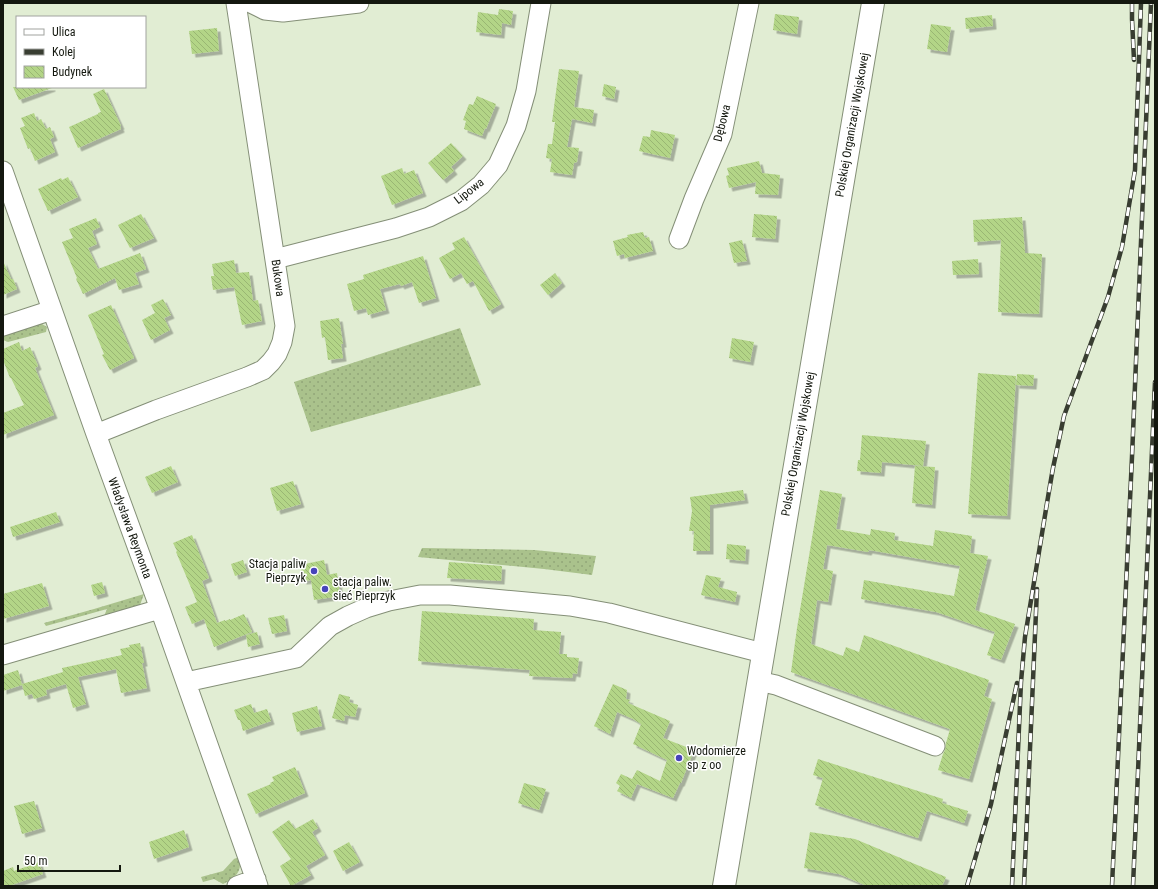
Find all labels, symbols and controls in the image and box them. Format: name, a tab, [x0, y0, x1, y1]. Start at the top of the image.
legend	[16, 16, 146, 88]
text: Ulica	[52, 25, 76, 39]
text: Kolej	[52, 45, 75, 59]
street label: Polskiej Organizacji Wojskowej	[832, 52, 872, 198]
text: Budynek	[52, 65, 93, 79]
street label: Dębowa	[711, 103, 733, 143]
street label: Lipowa	[451, 175, 487, 207]
street label: Bukowa	[268, 259, 288, 298]
street label: Polskiej Organizacji Wojskowej	[778, 371, 818, 517]
street label: Władysława Reymonta	[105, 476, 155, 581]
place label: Stacja paliw Pieprzyk	[249, 557, 307, 585]
marker: Stacja paliw Pieprzyk	[309, 566, 319, 576]
place label: stacja paliw. sieć Pieprzyk	[333, 575, 396, 603]
marker: stacja paliw. sieć Pieprzyk	[320, 584, 330, 594]
place label: Wodomierze sp z oo	[687, 744, 746, 772]
marker: Wodomierze sp z oo	[674, 753, 684, 763]
scale bar	[18, 847, 120, 873]
text: 50 m	[24, 854, 48, 868]

